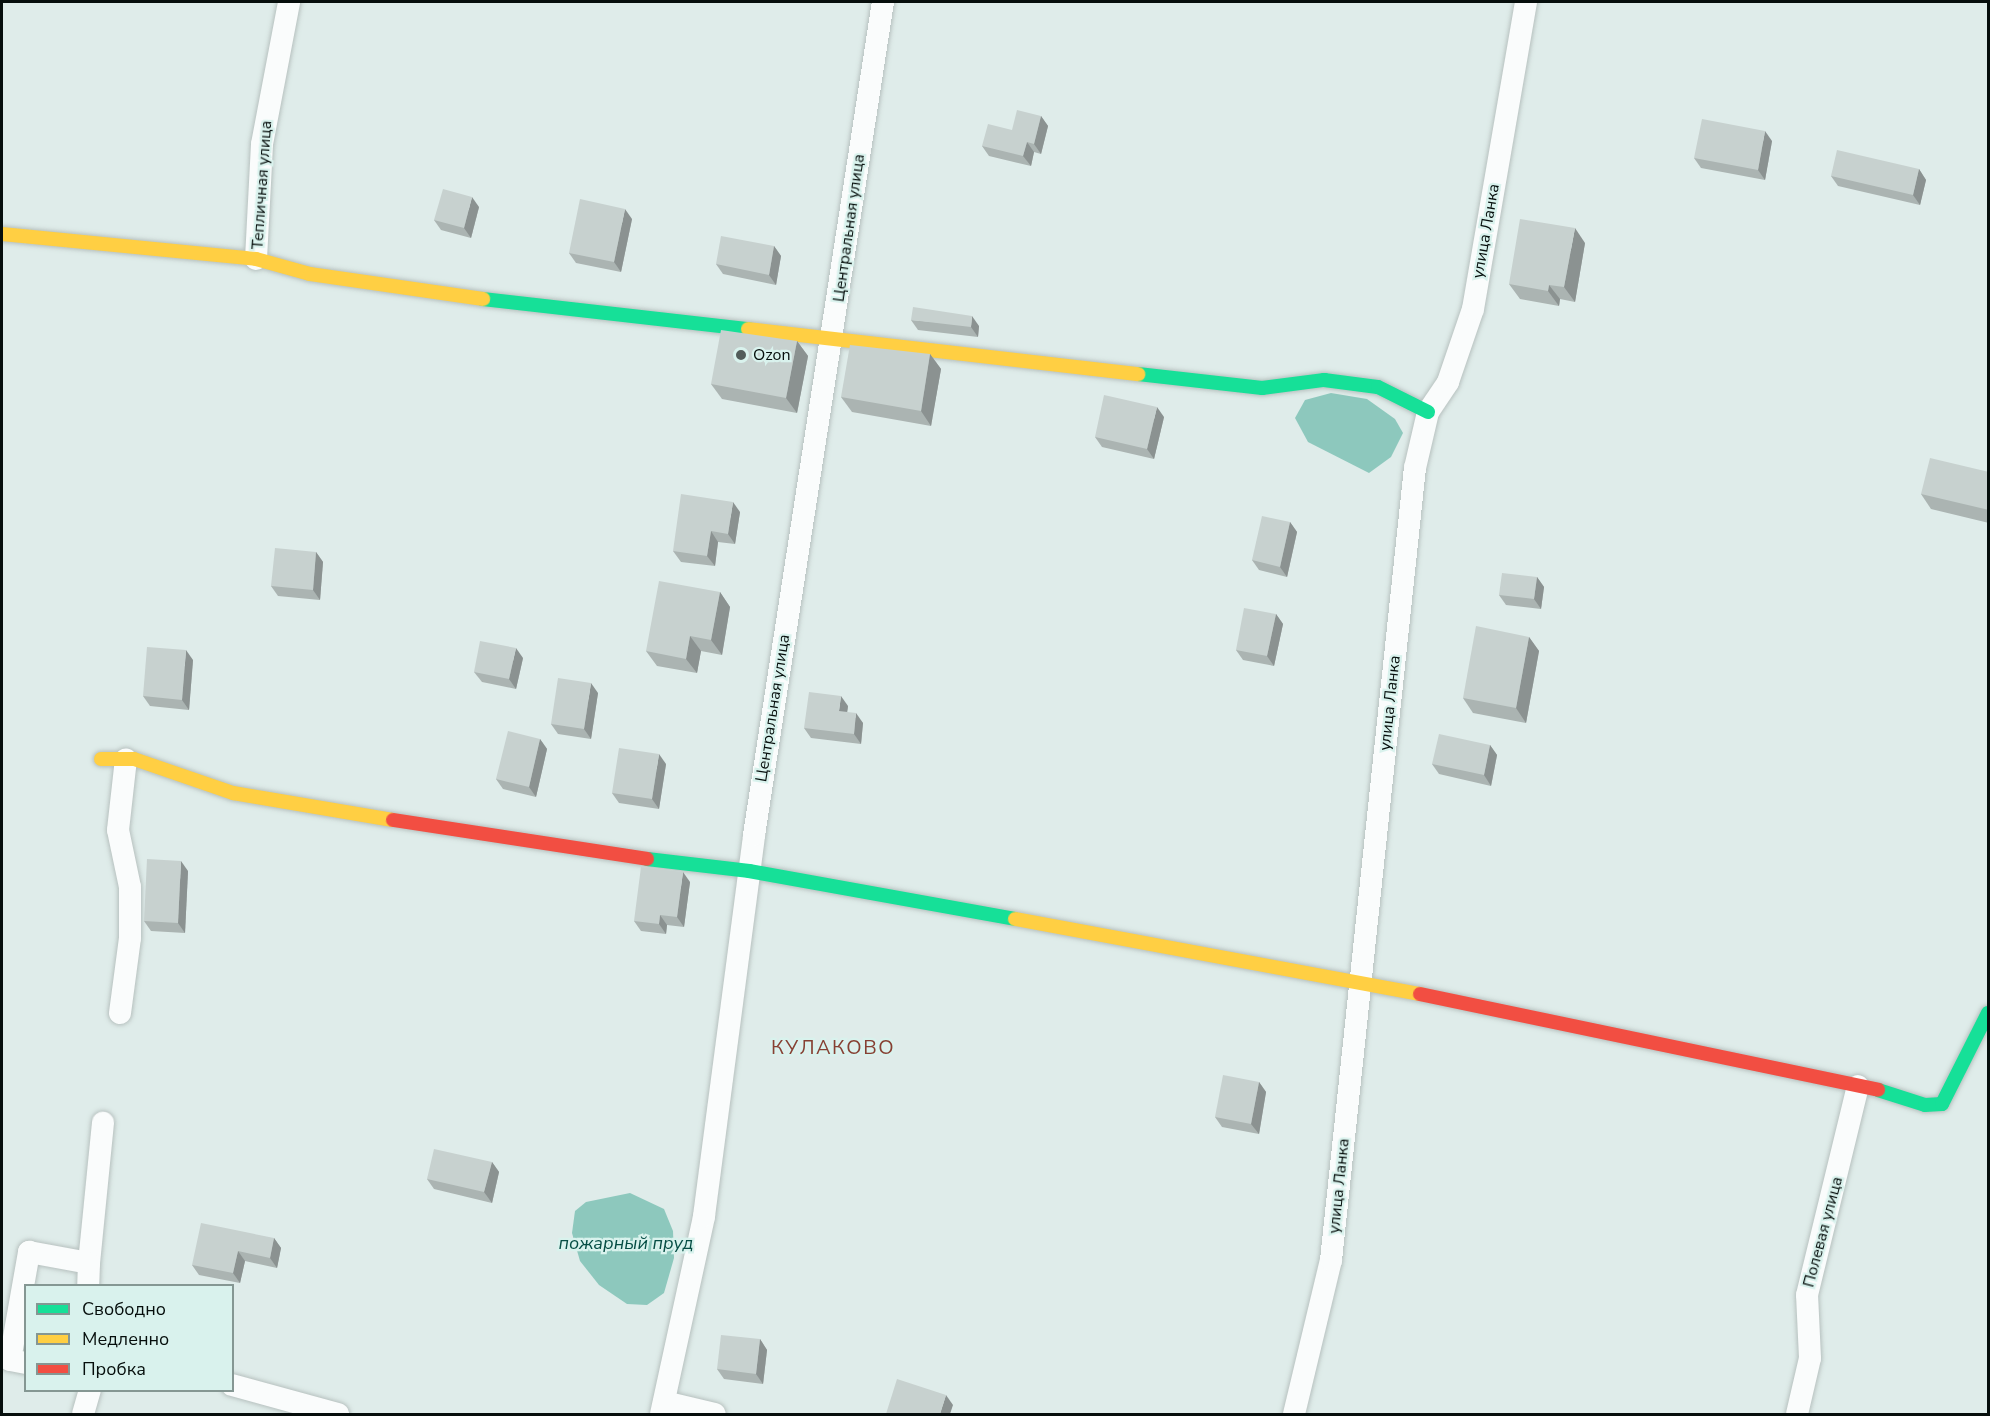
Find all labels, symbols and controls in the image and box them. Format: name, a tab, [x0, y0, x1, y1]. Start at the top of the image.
street label: Тепличная улица	[248, 120, 276, 250]
street label: Центральная улица	[829, 153, 869, 303]
street label: улица Ланка	[1468, 182, 1504, 280]
place label: Ozon	[753, 345, 791, 365]
marker: Ozon	[734, 348, 748, 362]
street label: Центральная улица	[752, 633, 794, 783]
street label: улица Ланка	[1375, 654, 1405, 752]
district label: КУЛАКОВО	[771, 1035, 895, 1059]
street label: улица Ланка	[1324, 1137, 1354, 1235]
street label: Полевая улица	[1799, 1175, 1847, 1289]
water label: пожарный пруд	[559, 1232, 693, 1254]
legend	[24, 1284, 234, 1392]
text: Свободно	[82, 1297, 166, 1321]
text: Медленно	[82, 1327, 169, 1351]
text: Пробка	[82, 1357, 146, 1381]

